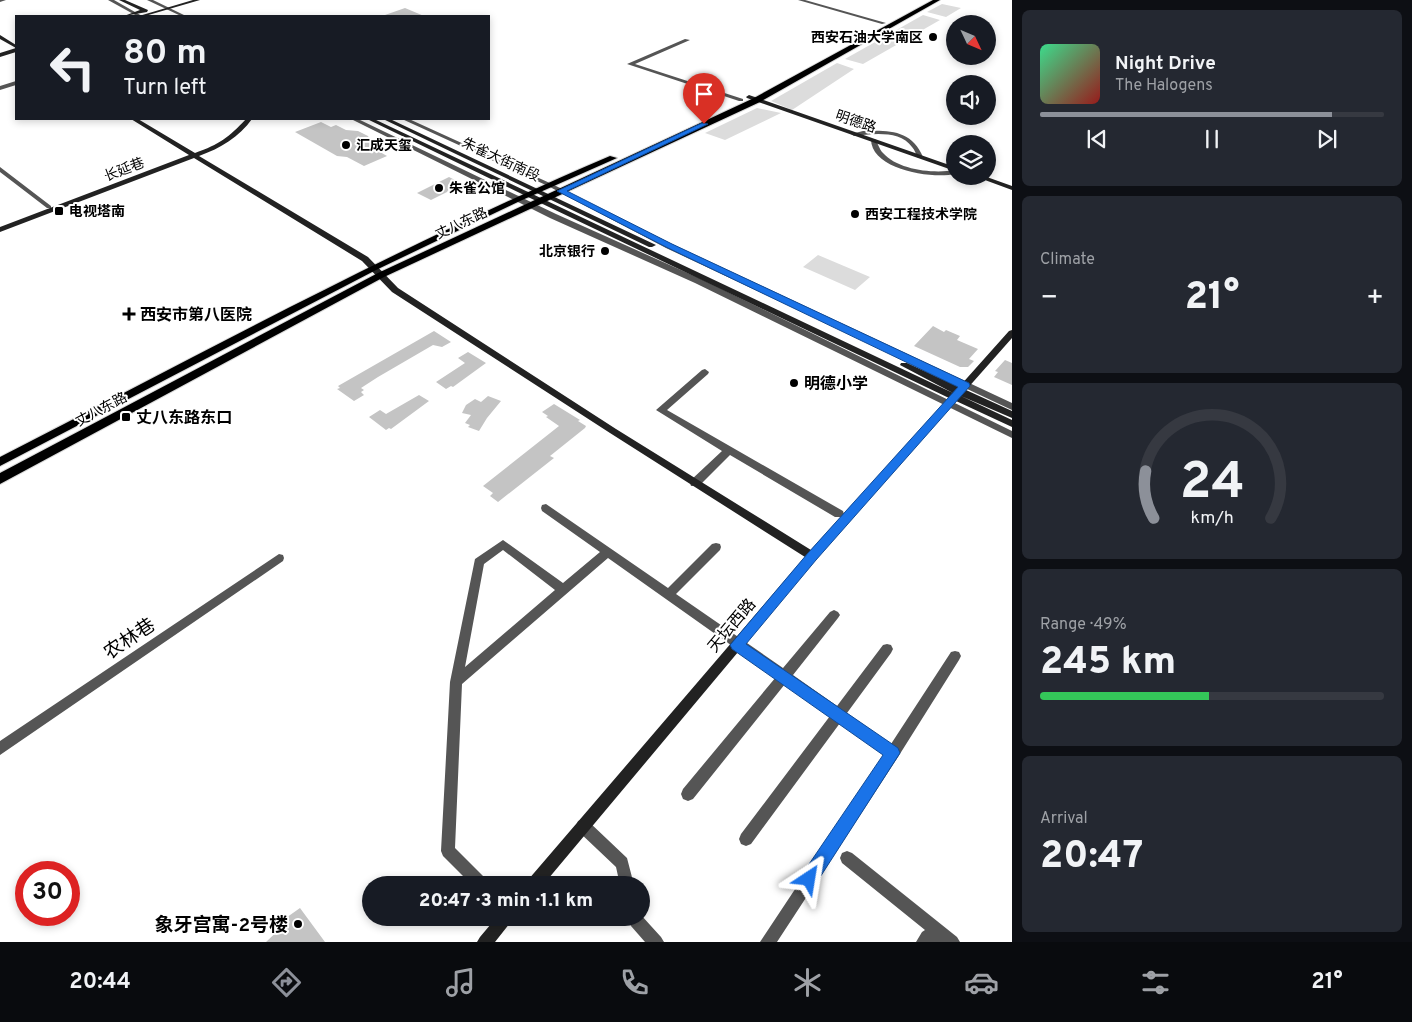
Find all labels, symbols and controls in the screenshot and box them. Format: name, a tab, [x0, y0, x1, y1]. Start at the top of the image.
north arrow	[946, 15, 996, 65]
map controls	[946, 15, 996, 185]
place label: 西安石油大学南区	[811, 29, 923, 47]
marker: 西安石油大学南区	[927, 31, 939, 43]
text: 80 m	[123, 32, 207, 76]
icon: left	[40, 35, 105, 100]
text: Night Drive	[1115, 52, 1216, 76]
pin	[683, 73, 725, 124]
text: Turn left	[123, 75, 206, 102]
button: sound	[946, 75, 996, 125]
text: The Halogens	[1115, 76, 1213, 96]
icon: arrive	[690, 80, 718, 108]
street label: 明德路	[833, 107, 878, 137]
icon: previous	[1083, 125, 1111, 153]
icon: pause	[1198, 125, 1226, 153]
icon: next	[1313, 125, 1341, 153]
street label: 朱雀大街南段	[459, 135, 542, 186]
button: layers	[946, 135, 996, 185]
place label: 汇成天玺	[356, 137, 412, 155]
marker: 汇成天玺	[340, 139, 352, 151]
street label: 长延巷	[102, 155, 147, 186]
place label: 朱雀公馆	[449, 181, 505, 198]
marker: 朱雀公馆	[433, 182, 445, 194]
place label: 电视塔南	[69, 204, 125, 221]
marker: 电视塔南	[53, 205, 65, 217]
street label: 丈八东路	[433, 205, 491, 244]
place label: 西安工程技术学院	[865, 206, 977, 224]
marker: 西安工程技术学院	[849, 208, 861, 220]
place label: 北京银行	[539, 243, 595, 261]
marker: 北京银行	[599, 245, 611, 257]
text: Climate	[1040, 250, 1095, 270]
text: 21°	[1185, 274, 1239, 323]
text: −	[1040, 281, 1058, 317]
text: +	[1366, 281, 1384, 317]
place label: 西安市第八医院	[140, 306, 252, 326]
marker: 西安市第八医院	[122, 307, 136, 321]
place label: 明德小学	[804, 374, 868, 395]
marker: 明德小学	[788, 377, 800, 389]
street label: 丈八东路	[73, 390, 130, 431]
place label: 丈八东路东口	[136, 409, 232, 429]
marker: 丈八东路东口	[120, 411, 132, 423]
text: 24	[1179, 451, 1245, 517]
text: km/h	[1190, 507, 1234, 530]
street label: 天坛西路	[704, 595, 761, 657]
street label: 农林巷	[100, 614, 160, 666]
text: Range · 49%	[1040, 615, 1127, 635]
text: 245 km	[1040, 639, 1176, 688]
text: Arrival	[1040, 809, 1088, 829]
text: 20:47	[1040, 833, 1143, 882]
position arrow	[782, 852, 834, 904]
speed limit sign: 30	[15, 861, 80, 926]
text: 20:47 · 3 min · 1.1 km	[419, 889, 593, 913]
place label: 象牙宫寓-2号楼	[155, 914, 288, 938]
marker: 象牙宫寓-2号楼	[292, 918, 304, 930]
icon: directions	[269, 965, 304, 1000]
icon: music	[443, 965, 478, 1000]
icon: phone	[617, 965, 652, 1000]
icon: climate	[790, 965, 825, 1000]
icon: car	[964, 965, 999, 1000]
icon: filters	[1138, 965, 1173, 1000]
text: 20:44	[69, 969, 131, 996]
text: 21°	[1311, 969, 1343, 996]

